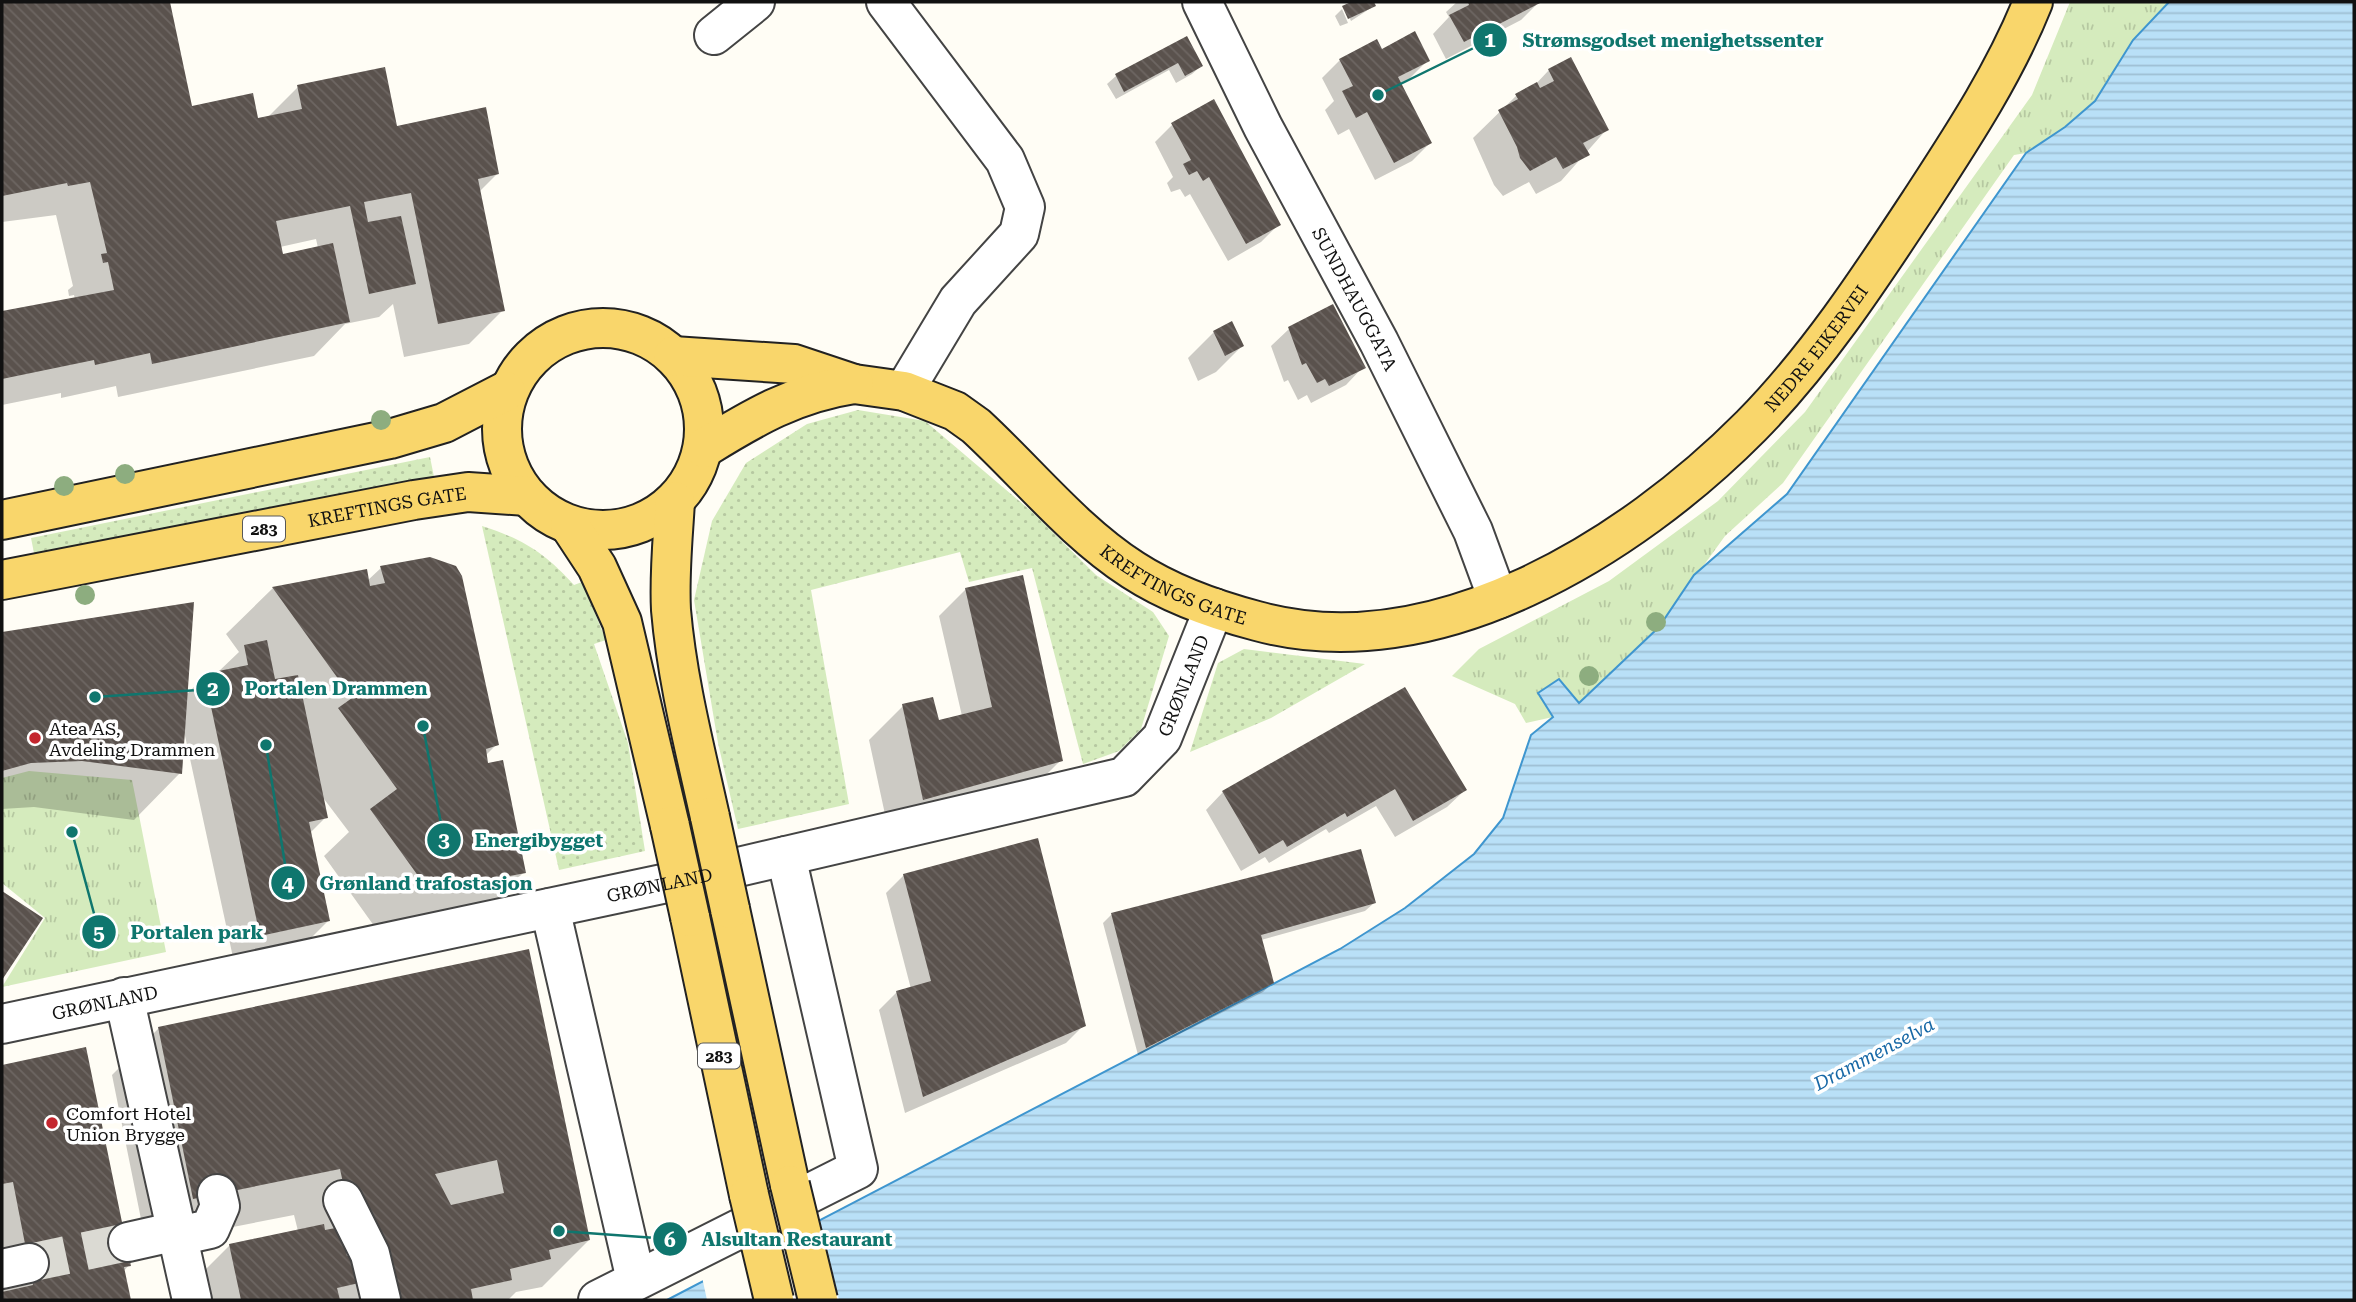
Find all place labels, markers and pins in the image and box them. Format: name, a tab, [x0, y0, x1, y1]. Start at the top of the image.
callout: Strømsgodset menighetssenter	[1473, 20, 1837, 60]
callout: Portalen Drammen	[195, 669, 441, 709]
place label: Atea AS, Avdeling Drammen	[49, 718, 216, 760]
marker: Atea AS, Avdeling Drammen	[27, 730, 43, 746]
callout: Energibygget	[426, 820, 618, 860]
callout: Grønland trafostasjon	[270, 863, 546, 903]
callout: Portalen park	[81, 912, 277, 952]
place label: Comfort Hotel Union Brygge	[66, 1103, 192, 1145]
marker: Comfort Hotel Union Brygge	[44, 1115, 60, 1131]
callout: Alsultan Restaurant	[652, 1219, 906, 1259]

